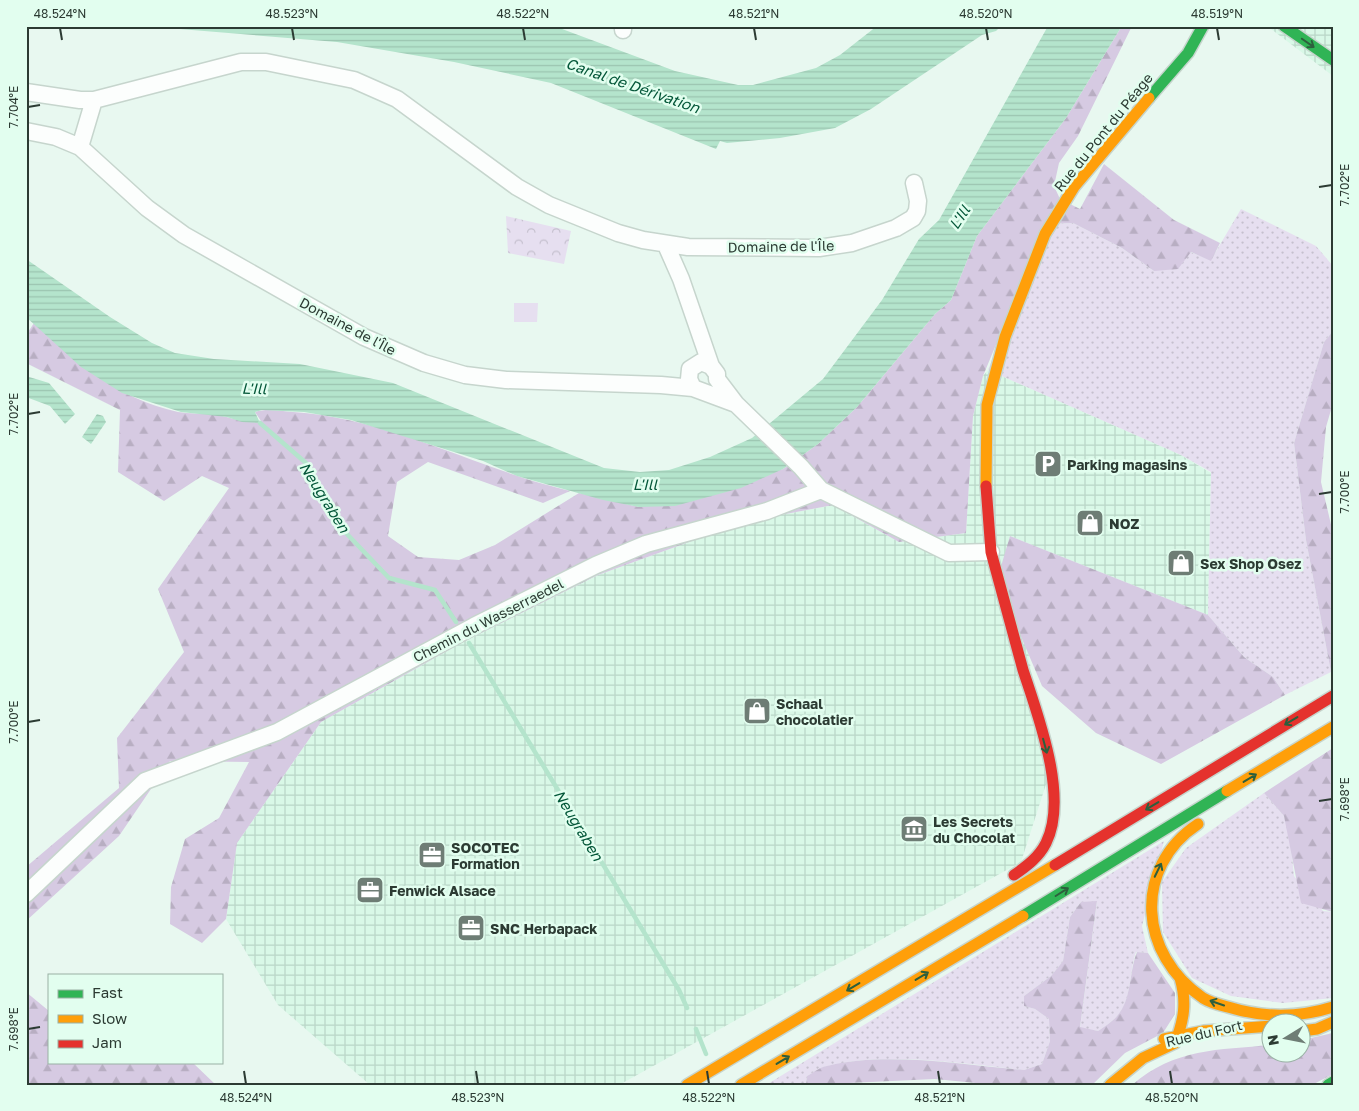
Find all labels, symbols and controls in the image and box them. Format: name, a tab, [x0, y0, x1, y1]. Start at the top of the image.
text: 48.524°N	[34, 6, 86, 21]
text: 48.523°N	[266, 6, 318, 21]
text: 48.522°N	[497, 6, 549, 21]
text: 48.521°N	[729, 6, 779, 21]
text: 48.520°N	[959, 6, 1013, 21]
text: 48.519°N	[1191, 6, 1243, 21]
one-way arrow	[1301, 38, 1315, 48]
water label: Canal de Dérivation	[564, 54, 703, 117]
street label: Rue du Pont du Péage	[1050, 69, 1156, 195]
text: 7.704°E	[6, 86, 21, 128]
text: 7.702°E	[1337, 164, 1352, 206]
water label: L'Ill	[945, 201, 974, 232]
street label: Domaine de l'Île	[728, 237, 834, 255]
street label: Domaine de l'Île	[297, 293, 399, 359]
water label: L'Ill	[242, 379, 268, 397]
text: 7.702°E	[6, 393, 21, 435]
parking icon: Parking magasins	[1033, 449, 1063, 479]
place label: Parking magasins	[1067, 456, 1188, 473]
water label: Neugraben	[295, 458, 354, 537]
text: 7.700°E	[1337, 470, 1352, 514]
water label: L'Ill	[633, 475, 659, 493]
shop icon: NOZ	[1075, 508, 1105, 538]
place label: NOZ	[1109, 515, 1139, 532]
shop icon: Sex Shop Osez	[1166, 548, 1196, 578]
place label: Sex Shop Osez	[1200, 555, 1301, 572]
street label: Chemin du Wasserraedel	[410, 575, 566, 665]
place label: Schaal chocolatier	[776, 695, 854, 728]
shop icon: Schaal chocolatier	[742, 696, 772, 726]
text: 7.700°E	[6, 700, 21, 744]
one-way arrow	[1285, 717, 1299, 727]
one-way arrow	[1041, 737, 1050, 753]
one-way arrow	[1242, 772, 1256, 782]
text: 7.698°E	[1337, 777, 1352, 821]
water label: Neugraben	[550, 786, 608, 865]
one-way arrow	[1146, 801, 1160, 811]
place label: Les Secrets du Chocolat	[933, 813, 1016, 846]
museum icon: Les Secrets du Chocolat	[899, 814, 929, 844]
place label: SOCOTEC Formation	[451, 839, 520, 872]
office icon: SOCOTEC Formation	[417, 840, 447, 870]
one-way arrow	[1154, 863, 1163, 878]
office icon: Fenwick Alsace	[355, 875, 385, 905]
place label: Fenwick Alsace	[389, 882, 496, 899]
one-way arrow	[1054, 887, 1068, 897]
office icon: SNC Herbapack	[456, 913, 486, 943]
place label: SNC Herbapack	[490, 920, 597, 937]
one-way arrow	[915, 971, 929, 981]
legend	[48, 974, 222, 1064]
one-way arrow	[846, 982, 860, 992]
text: Fast	[92, 983, 123, 1001]
one-way arrow	[1210, 998, 1225, 1007]
text: 7.698°E	[6, 1007, 21, 1051]
text: Slow	[92, 1009, 127, 1027]
north arrow	[1262, 1014, 1312, 1064]
street label: Rue du Fort	[1164, 1016, 1244, 1050]
text: Jam	[92, 1033, 122, 1051]
text: N	[1263, 1034, 1282, 1047]
one-way arrow	[775, 1054, 790, 1064]
text: 48.524°N	[220, 1090, 272, 1105]
text: 48.523°N	[452, 1090, 504, 1105]
text: 48.522°N	[683, 1090, 735, 1105]
text: 48.521°N	[915, 1090, 965, 1105]
text: 48.520°N	[1145, 1090, 1199, 1105]

